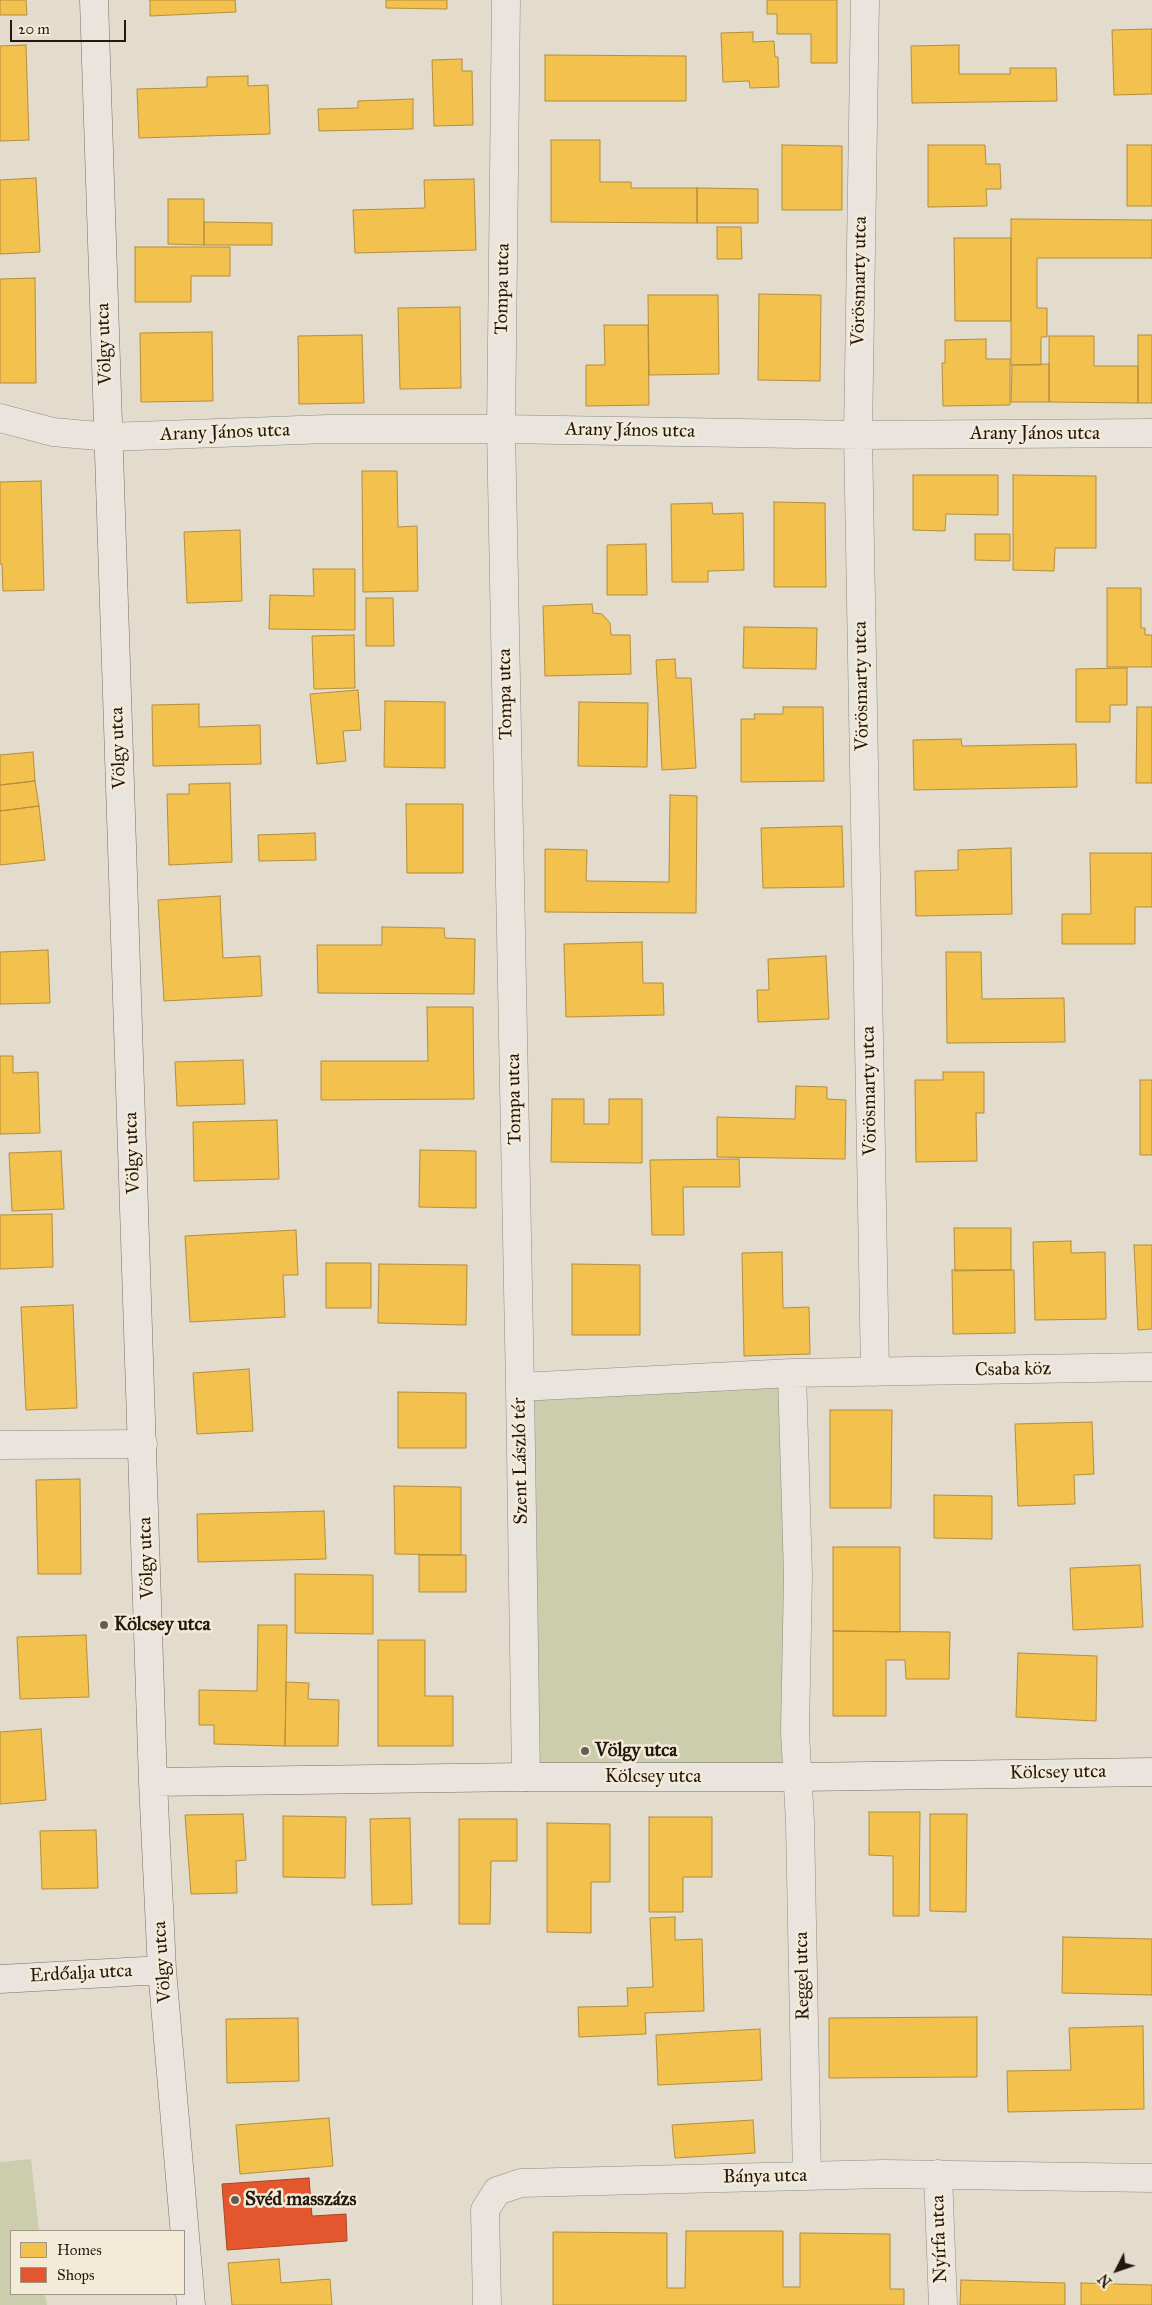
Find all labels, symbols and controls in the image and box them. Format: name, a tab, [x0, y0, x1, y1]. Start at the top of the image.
scale bar	[12, 10, 129, 42]
text: 20 m	[18, 20, 50, 38]
street label: Vörösmarty utca	[847, 216, 873, 346]
street label: Tompa utca	[491, 243, 515, 335]
street label: Völgy utca	[92, 302, 118, 386]
street label: Arany János utca	[565, 418, 695, 444]
street label: Arany János utca	[160, 419, 290, 447]
street label: Arany János utca	[970, 423, 1100, 445]
street label: Vörösmarty utca	[849, 621, 875, 751]
street label: Tompa utca	[494, 648, 518, 740]
street label: Völgy utca	[106, 706, 132, 790]
street label: Vörösmarty utca	[857, 1026, 883, 1156]
street label: Tompa utca	[503, 1053, 527, 1145]
street label: Völgy utca	[120, 1111, 146, 1195]
street label: Csaba köz	[975, 1358, 1051, 1382]
street label: Szent László tér	[508, 1397, 534, 1525]
street label: Völgy utca	[134, 1516, 160, 1600]
place label: Kölcsey utca	[114, 1614, 211, 1636]
marker: Kölcsey utca	[98, 1619, 110, 1631]
place label: Völgy utca	[595, 1740, 677, 1762]
marker: Völgy utca	[579, 1745, 591, 1757]
street label: Kölcsey utca	[1010, 1761, 1106, 1785]
street label: Kölcsey utca	[605, 1766, 701, 1788]
street label: Völgy utca	[149, 1920, 177, 2004]
street label: Reggel utca	[791, 1931, 815, 2021]
street label: Erdőalja utca	[29, 1960, 133, 1988]
street label: Bánya utca	[723, 2165, 807, 2189]
place label: Svéd masszázs	[245, 2189, 357, 2211]
marker: Svéd masszázs	[229, 2194, 241, 2206]
street label: Nyírfa utca	[927, 2194, 953, 2284]
legend	[10, 2230, 185, 2295]
text: Homes	[57, 2241, 102, 2259]
north arrow	[1092, 2245, 1142, 2295]
text: Shops	[57, 2266, 95, 2284]
text: N	[1095, 2270, 1116, 2290]

